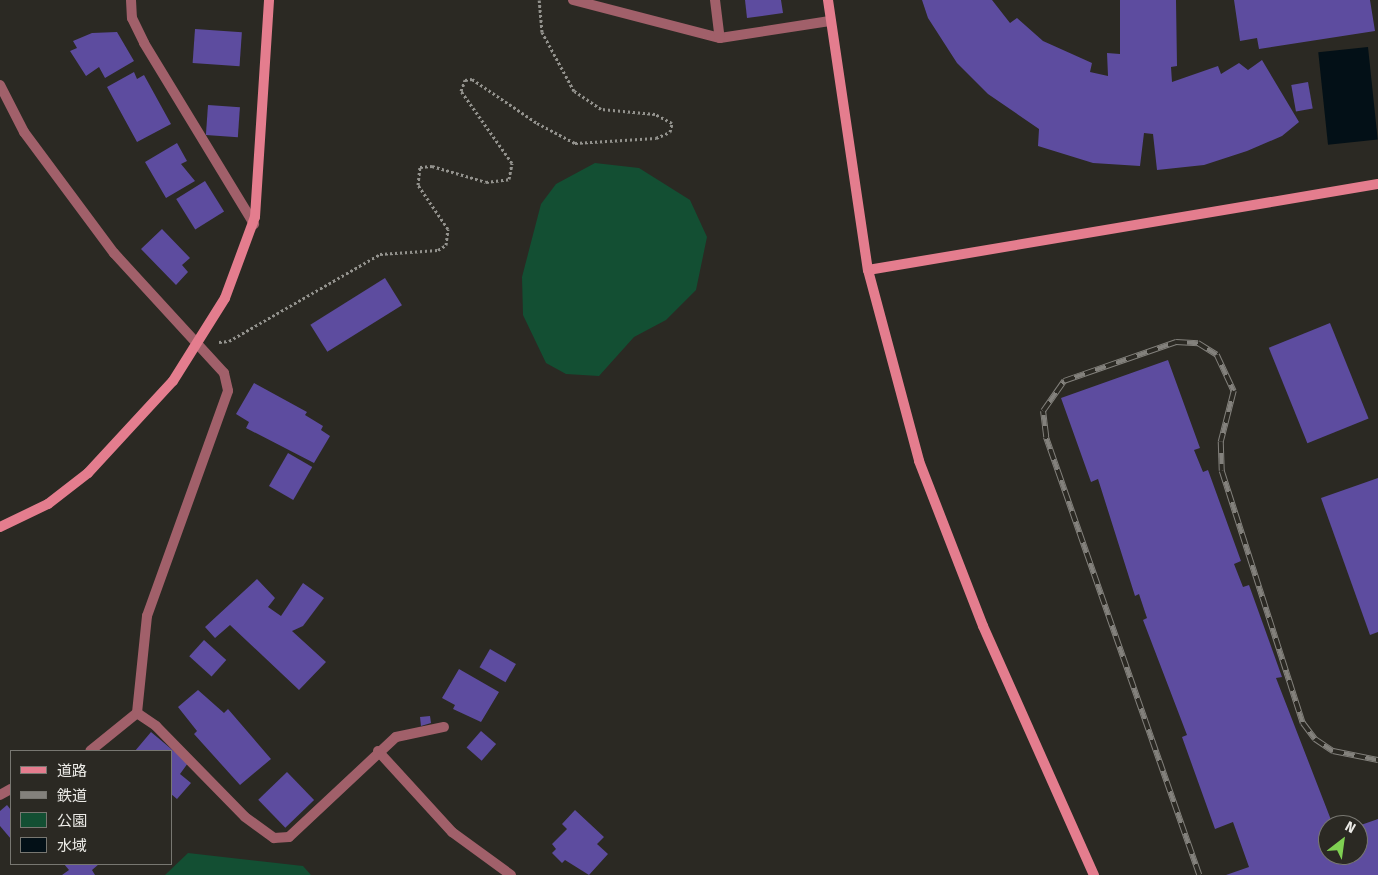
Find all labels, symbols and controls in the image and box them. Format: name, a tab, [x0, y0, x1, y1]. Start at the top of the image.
legend	[10, 750, 172, 865]
text: 道路	[57, 762, 87, 780]
text: 鉄道	[57, 787, 87, 805]
text: 公園	[57, 812, 87, 830]
north arrow	[1318, 815, 1368, 865]
text: N	[1342, 818, 1359, 837]
text: 水域	[57, 837, 87, 855]

